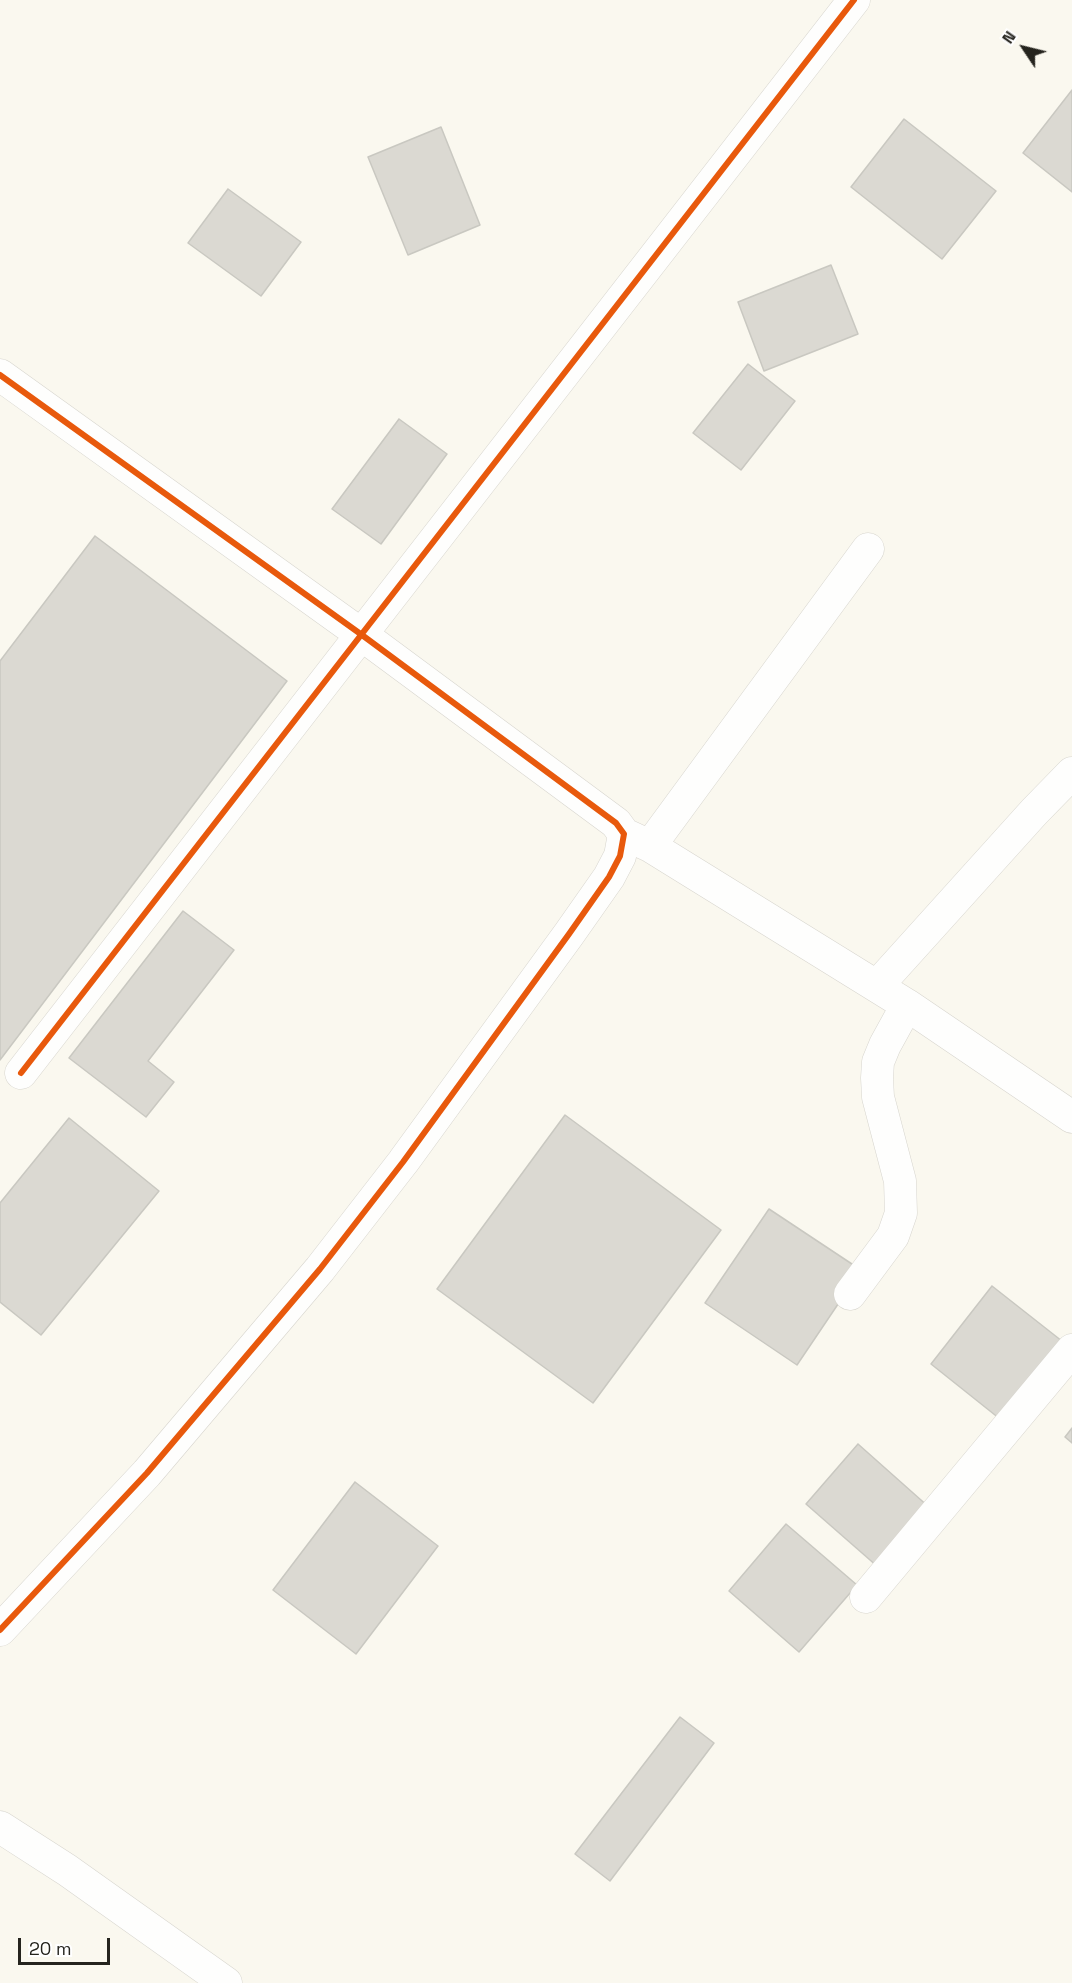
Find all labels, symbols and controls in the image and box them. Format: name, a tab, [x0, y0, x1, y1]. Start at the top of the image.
north arrow	[994, 18, 1054, 78]
text: N	[997, 27, 1021, 48]
scale bar	[21, 1926, 112, 1964]
text: 20 m	[29, 1937, 72, 1960]

